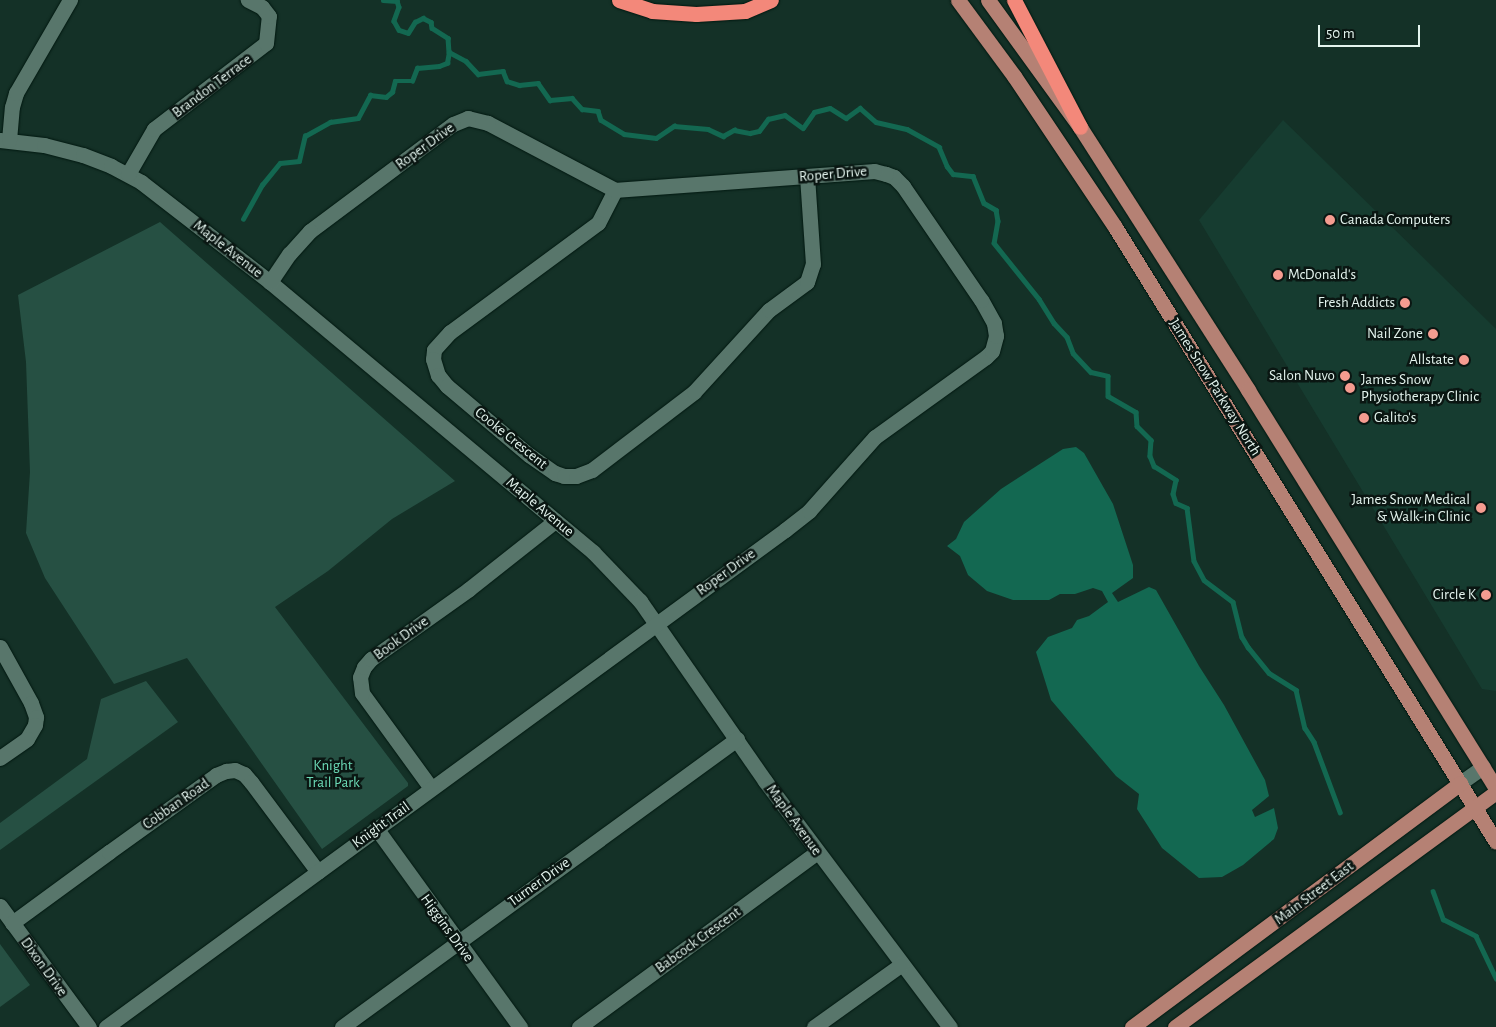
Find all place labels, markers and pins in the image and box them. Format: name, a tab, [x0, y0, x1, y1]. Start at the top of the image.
place label: Canada Computers	[1340, 211, 1450, 229]
marker: Canada Computers	[1324, 214, 1336, 226]
place label: McDonald's	[1288, 266, 1356, 284]
marker: McDonald's	[1272, 269, 1284, 281]
place label: Fresh Addicts	[1318, 294, 1395, 312]
marker: Fresh Addicts	[1399, 297, 1411, 309]
place label: Nail Zone	[1367, 325, 1423, 343]
marker: Nail Zone	[1427, 328, 1439, 340]
place label: Allstate	[1409, 351, 1454, 369]
marker: Allstate	[1458, 354, 1470, 366]
place label: Salon Nuvo	[1269, 367, 1335, 385]
marker: Salon Nuvo	[1339, 370, 1351, 382]
place label: James Snow Physiotherapy Clinic	[1361, 370, 1479, 405]
marker: James Snow Physiotherapy Clinic	[1343, 381, 1357, 395]
place label: Galito's	[1374, 409, 1416, 427]
marker: Galito's	[1358, 412, 1370, 424]
place label: James Snow Medical & Walk-in Clinic	[1351, 490, 1470, 525]
marker: James Snow Medical & Walk-in Clinic	[1474, 501, 1488, 515]
place label: Circle K	[1433, 586, 1476, 604]
marker: Circle K	[1480, 589, 1492, 601]

